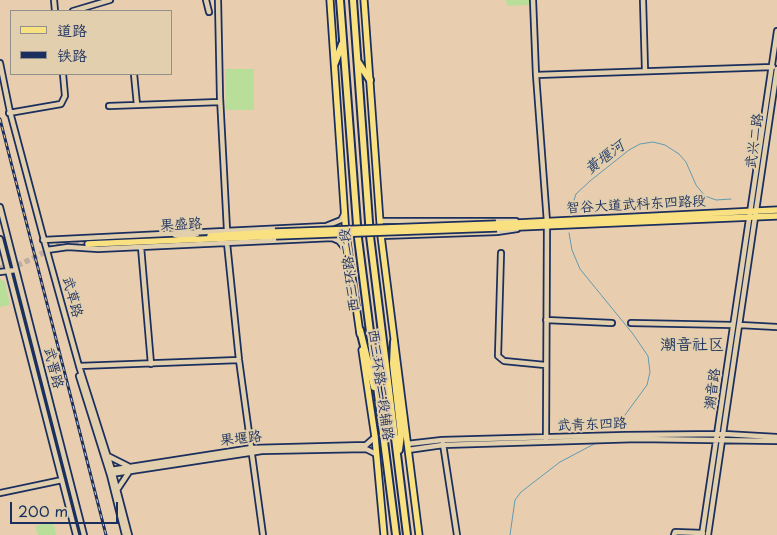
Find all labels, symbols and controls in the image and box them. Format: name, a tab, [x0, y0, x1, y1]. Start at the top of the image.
legend	[10, 10, 172, 75]
text: 道路	[57, 18, 87, 41]
text: 铁路	[57, 43, 87, 66]
street label: 武兴二路	[743, 112, 767, 170]
water label: 黄堰河	[582, 137, 628, 179]
street label: 智谷大道武科东四路段	[566, 193, 706, 217]
street label: 果盛路	[160, 216, 202, 234]
street label: 西三环路二段	[337, 227, 363, 313]
street label: 武草路	[58, 275, 86, 319]
street label: 西三环路二段辅路	[364, 328, 396, 442]
district label: 潮音社区	[660, 336, 724, 356]
street label: 武晋路	[40, 346, 66, 390]
street label: 潮音路	[702, 367, 724, 411]
street label: 武青东四路	[557, 415, 627, 435]
street label: 果堰路	[219, 428, 263, 450]
scale bar	[12, 492, 120, 524]
text: 200 m	[18, 499, 68, 522]

